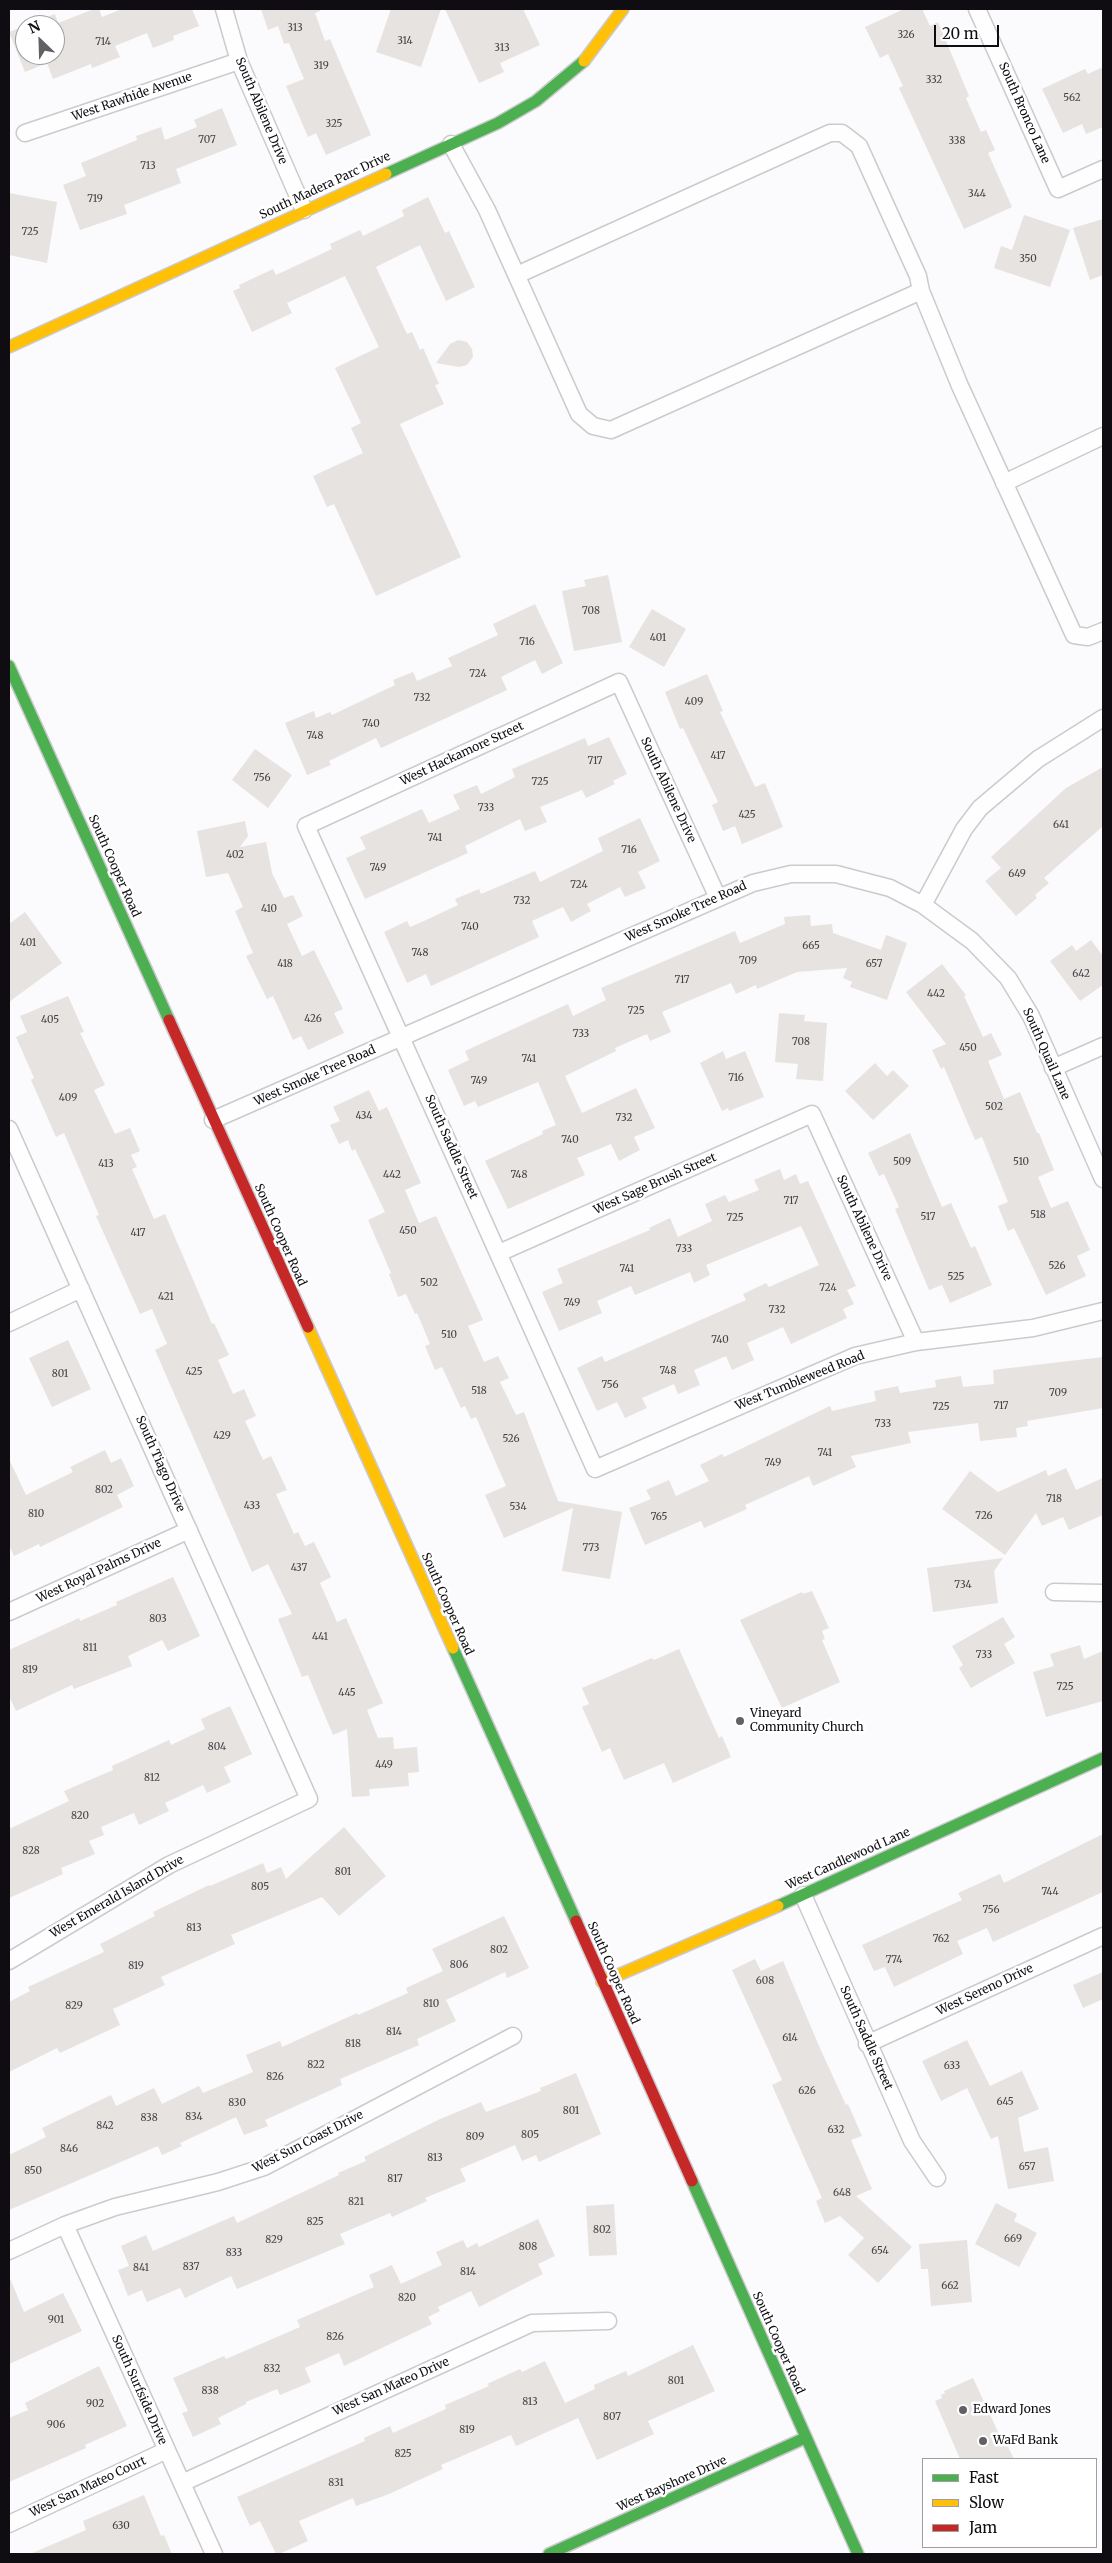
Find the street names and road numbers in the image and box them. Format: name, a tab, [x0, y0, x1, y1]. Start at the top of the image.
street label: South Abilene Drive	[232, 55, 290, 167]
street label: South Bronco Lane	[995, 60, 1053, 166]
street label: West Rawhide Avenue	[70, 70, 194, 124]
street label: South Madera Parc Drive	[257, 149, 393, 223]
street label: West Hackamore Street	[398, 719, 526, 789]
street label: South Abilene Drive	[637, 735, 699, 845]
street label: South Cooper Road	[85, 813, 143, 919]
street label: West Smoke Tree Road	[623, 879, 749, 945]
street label: South Quail Lane	[1019, 1006, 1073, 1102]
street label: West Smoke Tree Road	[252, 1043, 378, 1109]
street label: South Saddle Street	[422, 1093, 480, 1201]
street label: West Sage Brush Street	[591, 1150, 719, 1218]
street label: South Abilene Drive	[833, 1173, 895, 1283]
street label: South Cooper Road	[251, 1182, 309, 1288]
street label: West Tumbleweed Road	[733, 1348, 867, 1414]
street label: South Tiago Drive	[132, 1414, 188, 1514]
street label: West Royal Palms Drive	[34, 1536, 164, 1606]
street label: South Cooper Road	[418, 1551, 476, 1657]
street label: West Candlewood Lane	[784, 1825, 912, 1893]
street label: West Emerald Island Drive	[48, 1853, 186, 1941]
street label: South Cooper Road	[584, 1920, 642, 2026]
street label: West Sereno Drive	[934, 1961, 1036, 2019]
street label: South Saddle Street	[837, 1984, 895, 2092]
street label: West Sun Coast Drive	[250, 2108, 366, 2176]
street label: South Cooper Road	[749, 2290, 807, 2396]
street label: South Surfside Drive	[108, 2333, 170, 2447]
street label: West San Mateo Drive	[331, 2355, 451, 2419]
street label: West Bayshore Drive	[615, 2453, 729, 2515]
street label: West San Mateo Court	[27, 2454, 149, 2520]

